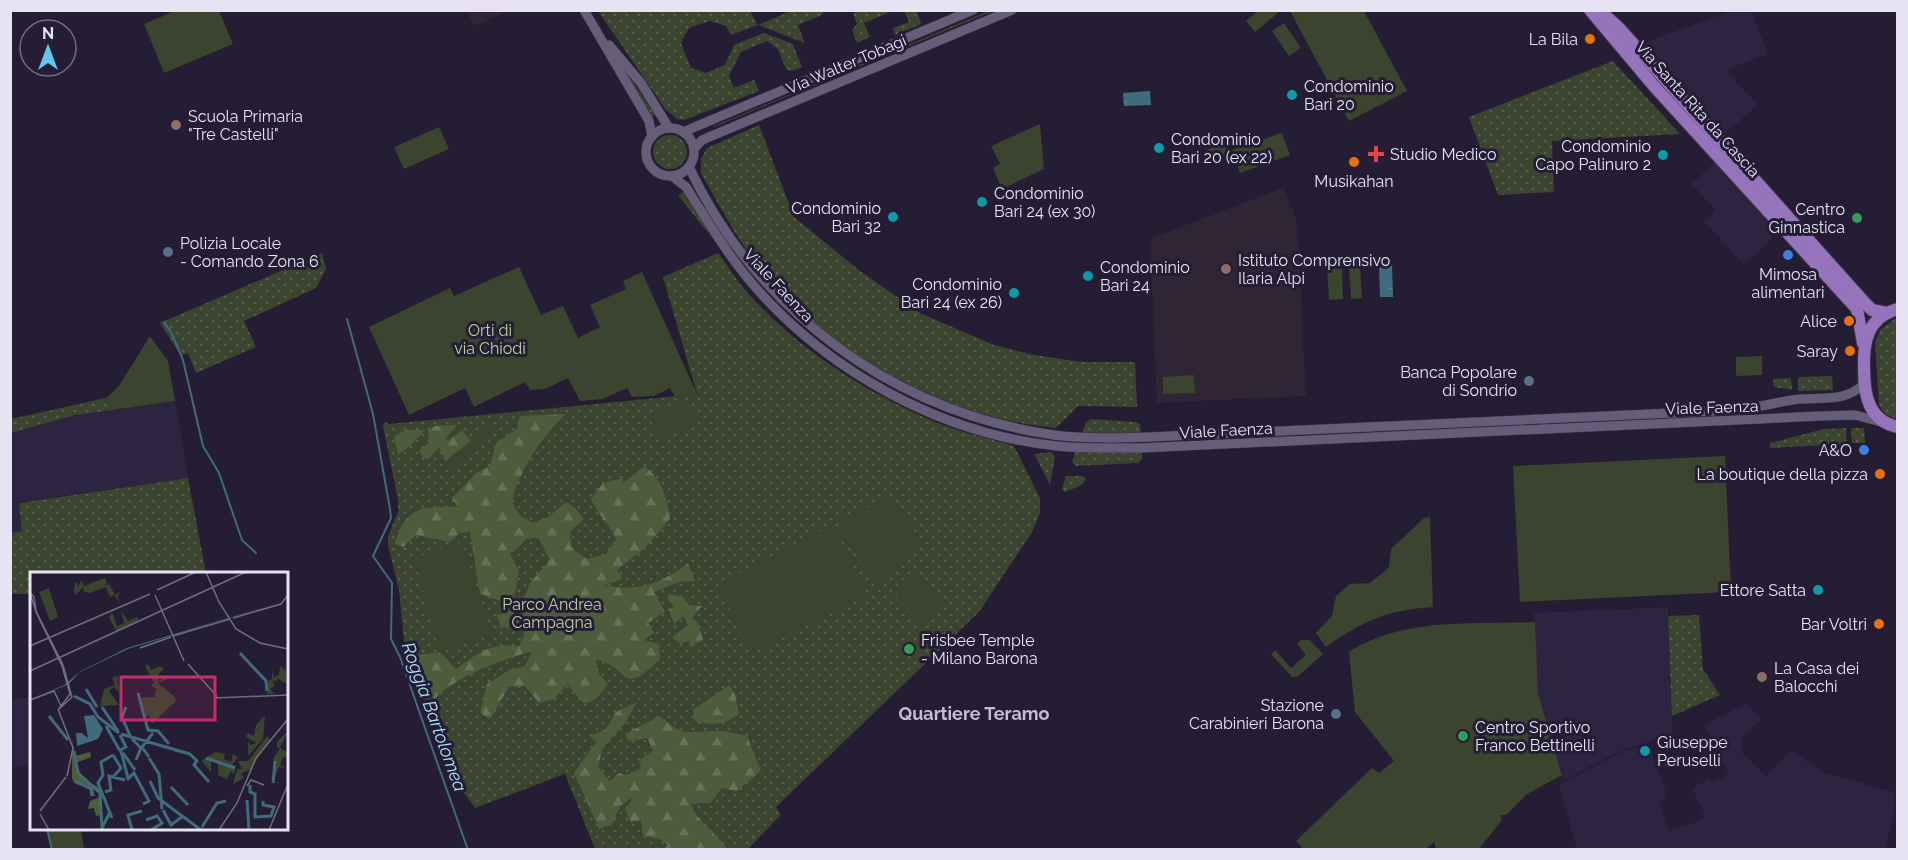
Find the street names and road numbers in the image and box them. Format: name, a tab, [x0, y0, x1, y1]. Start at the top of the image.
street label: Via Walter Tobagi	[783, 31, 909, 98]
street label: Via Santa Rita da Cascia	[1632, 38, 1764, 181]
street label: Viale Faenza	[740, 245, 817, 326]
street label: Viale Faenza	[1665, 396, 1759, 419]
street label: Viale Faenza	[1179, 419, 1273, 442]

